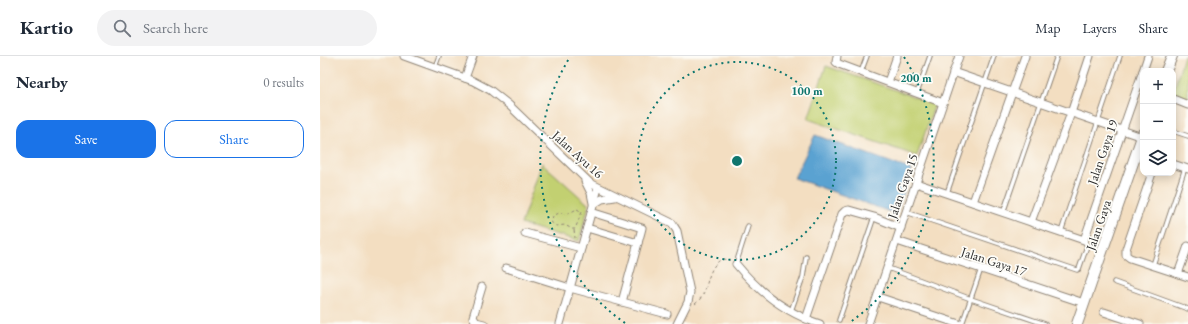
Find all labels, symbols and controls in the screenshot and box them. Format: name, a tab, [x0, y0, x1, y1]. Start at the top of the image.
search box	[97, 10, 377, 46]
text: Kartio	[20, 15, 73, 40]
icon: search	[111, 17, 133, 39]
text: Search here	[143, 18, 208, 37]
text: Map	[1035, 19, 1060, 37]
text: Layers	[1082, 19, 1117, 37]
text: Share	[1139, 19, 1168, 37]
map controls	[1140, 68, 1176, 176]
button: +	[1140, 68, 1176, 104]
text: 200 m	[900, 70, 932, 86]
text: Nearby	[16, 71, 68, 93]
text: 0 results	[263, 74, 304, 91]
text: 100 m	[791, 83, 823, 99]
button: −	[1140, 104, 1176, 140]
street label: Jalan Gaya 19	[1083, 117, 1122, 188]
button: Save	[16, 120, 156, 158]
button: Share	[164, 120, 304, 158]
street label: Jalan Ayu 16	[548, 126, 607, 182]
button: layers	[1140, 140, 1176, 176]
street label: Jalan Gaya 15	[883, 151, 922, 222]
centre of rings	[730, 154, 744, 168]
street label: Jalan Gaya	[1082, 197, 1115, 254]
street label: Jalan Gaya 17	[958, 243, 1029, 280]

